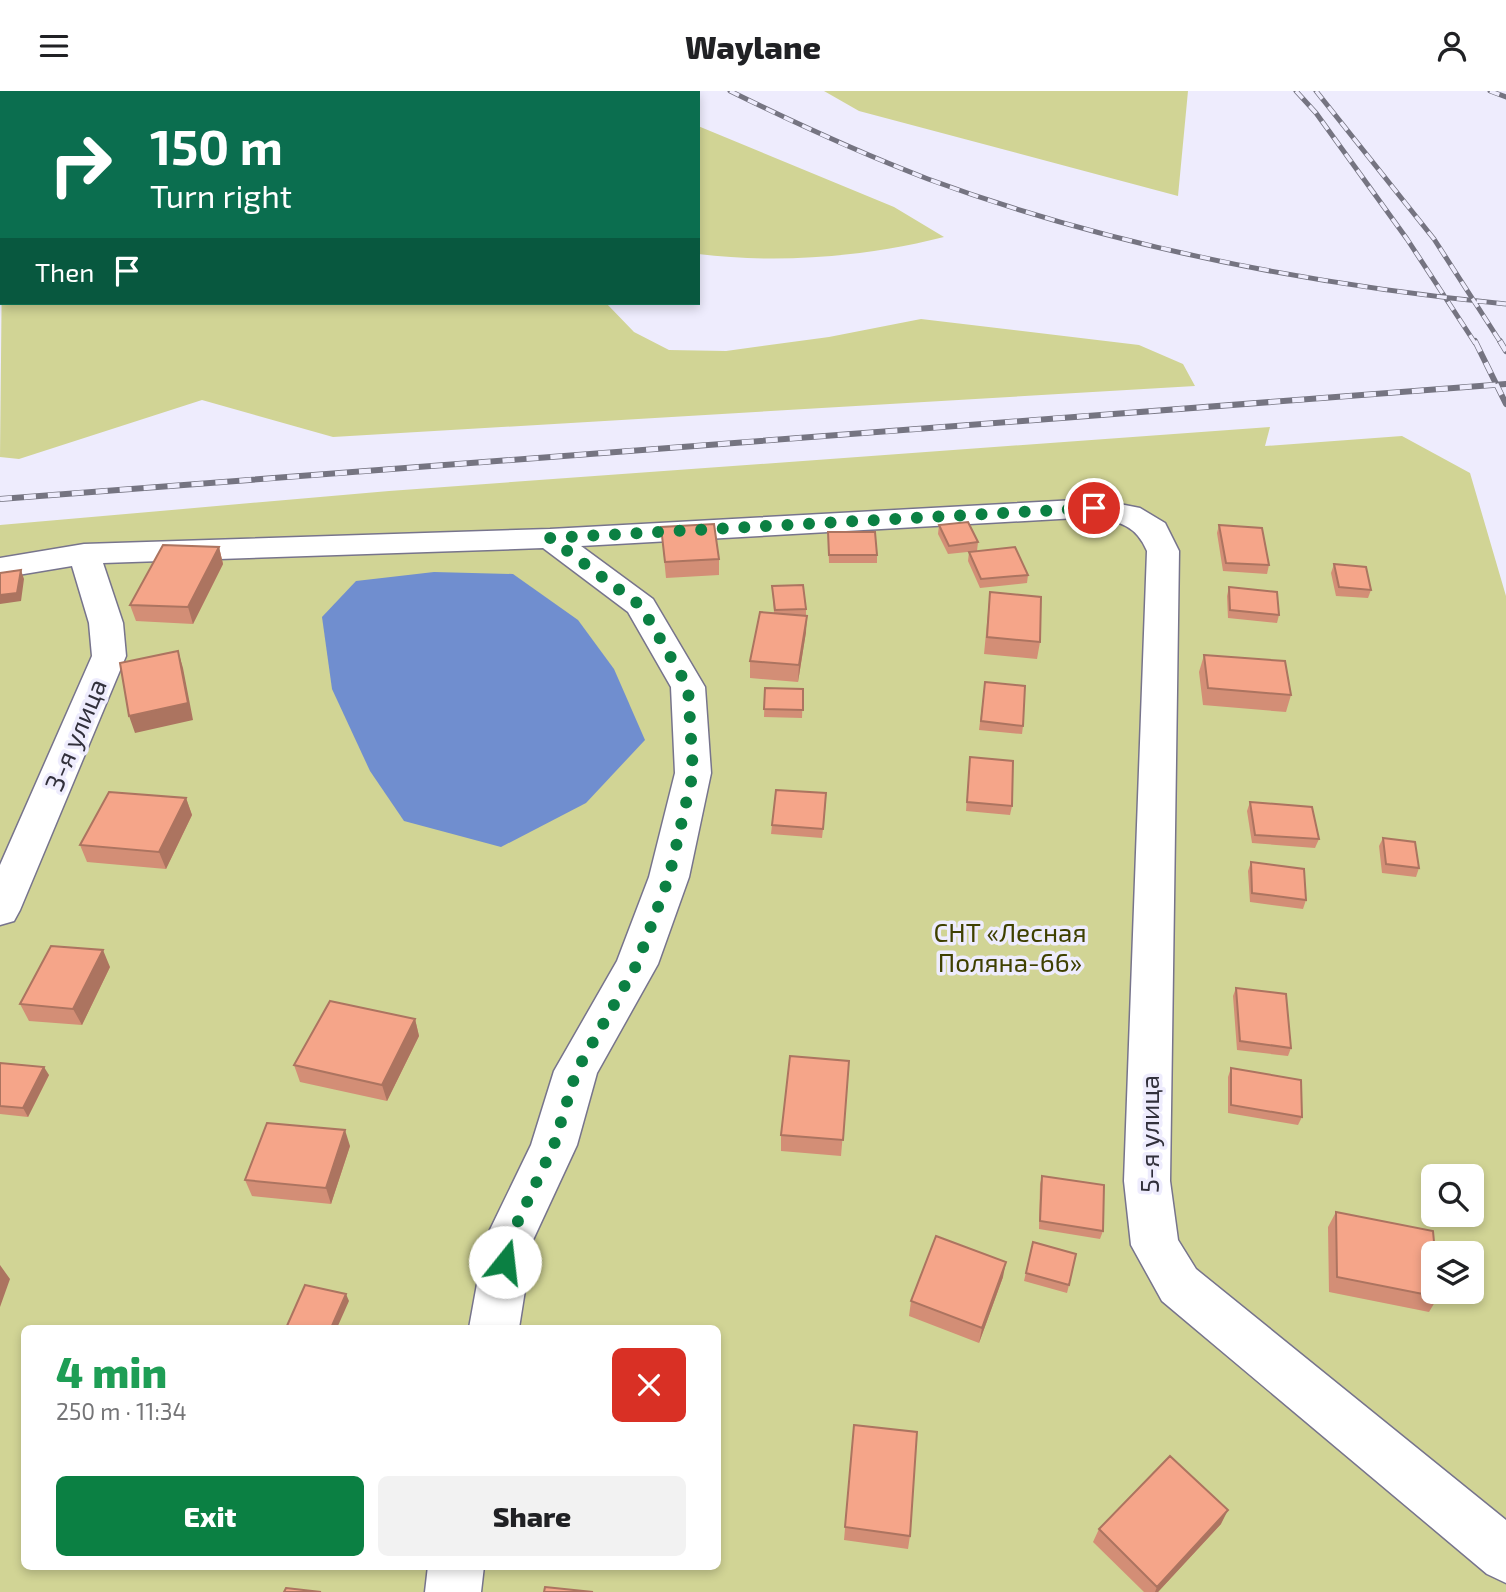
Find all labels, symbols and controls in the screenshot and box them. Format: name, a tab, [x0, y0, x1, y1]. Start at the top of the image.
icon: menu	[35, 27, 73, 65]
text: Waylane	[685, 27, 821, 65]
icon: person	[1433, 27, 1471, 65]
text: 150 m	[150, 116, 283, 175]
icon: right	[35, 119, 126, 210]
text: Turn right	[150, 176, 292, 214]
icon: arrive	[108, 252, 146, 290]
text: Then	[35, 256, 94, 287]
pin	[1064, 478, 1124, 538]
icon: arrive	[1075, 489, 1113, 527]
street label: 3-я улица	[37, 674, 113, 795]
park label: СНТ «Лесная Поляна-66»	[933, 916, 1087, 977]
street label: 5-я улица	[1133, 1075, 1165, 1193]
map controls	[1421, 1164, 1484, 1304]
button: search	[1421, 1164, 1484, 1227]
position arrow	[468, 1225, 542, 1299]
button: layers	[1421, 1241, 1484, 1304]
text: 4 min	[56, 1346, 167, 1396]
button: close	[612, 1348, 686, 1422]
text: 250 m · 11:34	[56, 1397, 187, 1425]
button: Exit	[56, 1476, 364, 1556]
button: Share	[378, 1476, 686, 1556]

